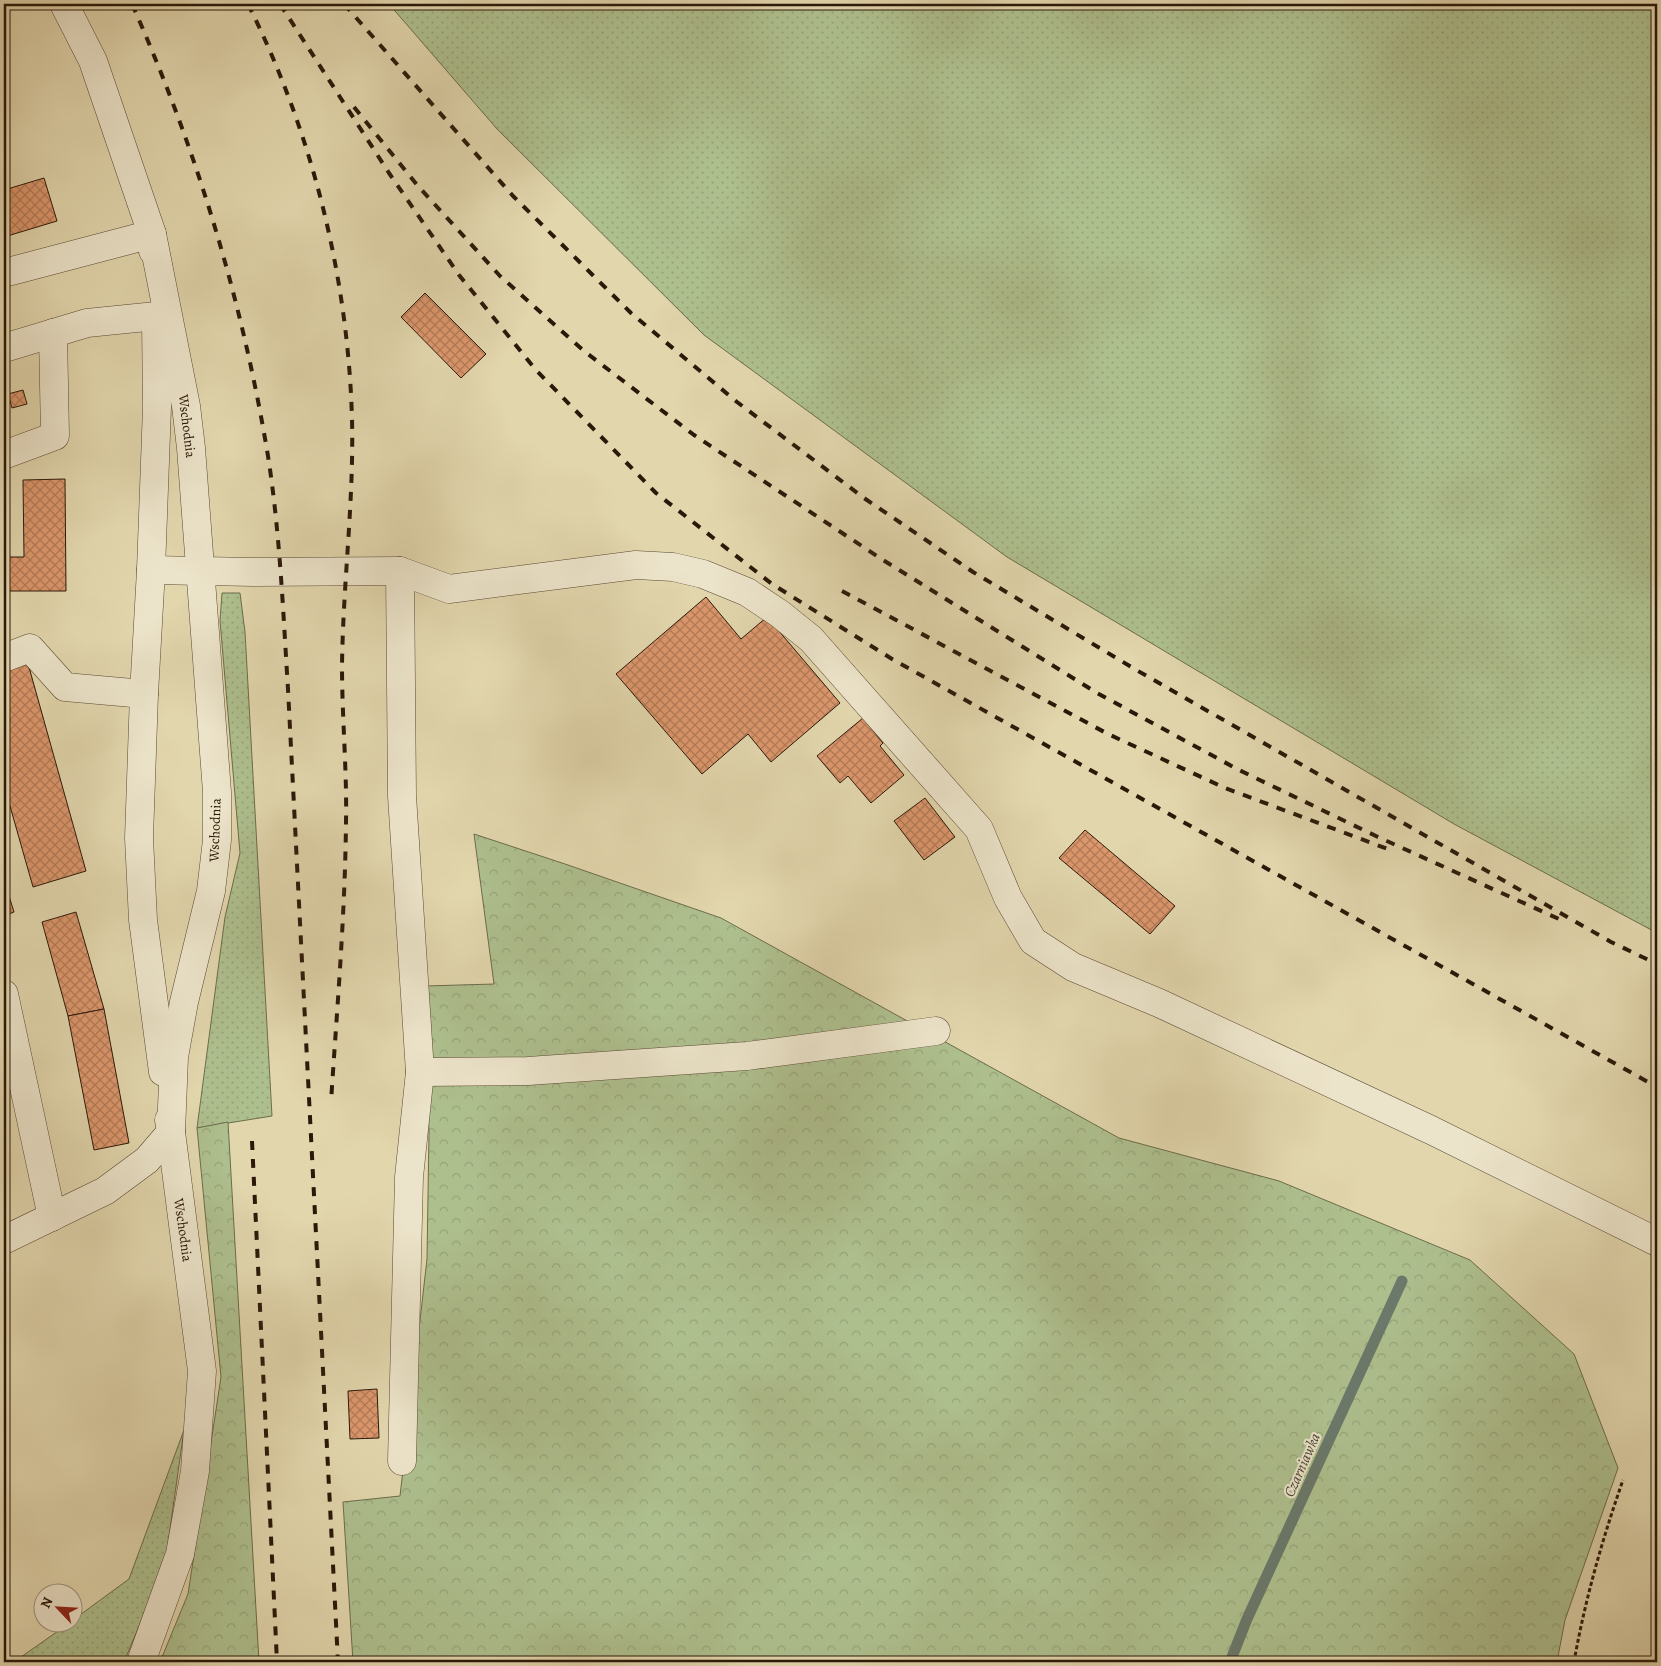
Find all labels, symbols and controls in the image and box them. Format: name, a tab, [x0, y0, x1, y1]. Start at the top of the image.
street label: Wschodnia	[174, 392, 200, 459]
street label: Wschodnia	[204, 797, 226, 863]
street label: Wschodnia	[169, 1196, 197, 1263]
water label: Czarniawka	[1279, 1430, 1325, 1500]
north arrow	[32, 1584, 82, 1634]
text: N	[36, 1594, 57, 1611]

